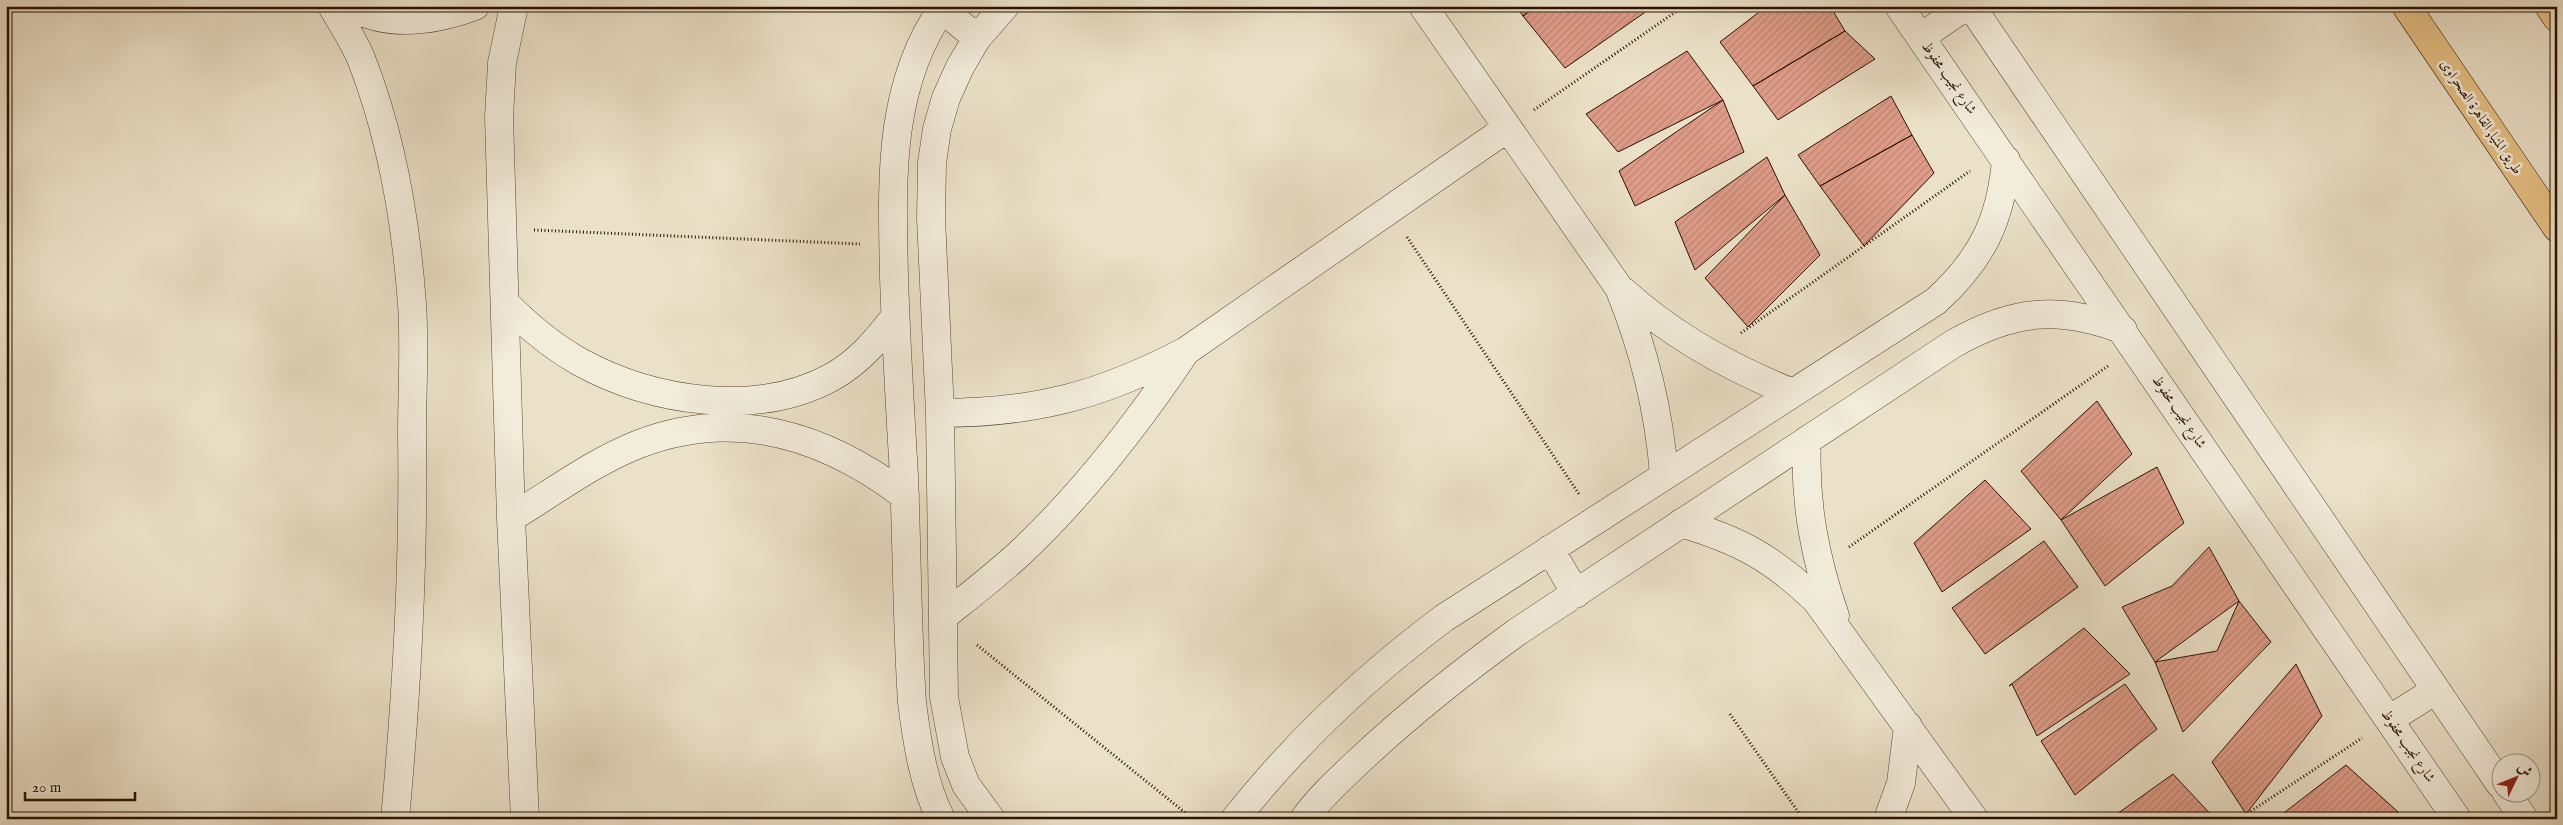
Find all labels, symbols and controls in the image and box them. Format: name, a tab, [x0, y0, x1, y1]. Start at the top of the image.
street label: شارع نجيب محفوظ	[1916, 38, 1981, 119]
street label: طريق المنيا, القاهرة الصحراوى	[2436, 56, 2526, 178]
street label: شارع نجيب محفوظ	[2146, 372, 2210, 453]
street label: شارع نجيب محفوظ	[2375, 706, 2439, 787]
north arrow	[2490, 752, 2540, 802]
text: ش	[2513, 759, 2536, 781]
scale bar	[25, 770, 135, 802]
text: 20 m	[32, 778, 62, 797]

